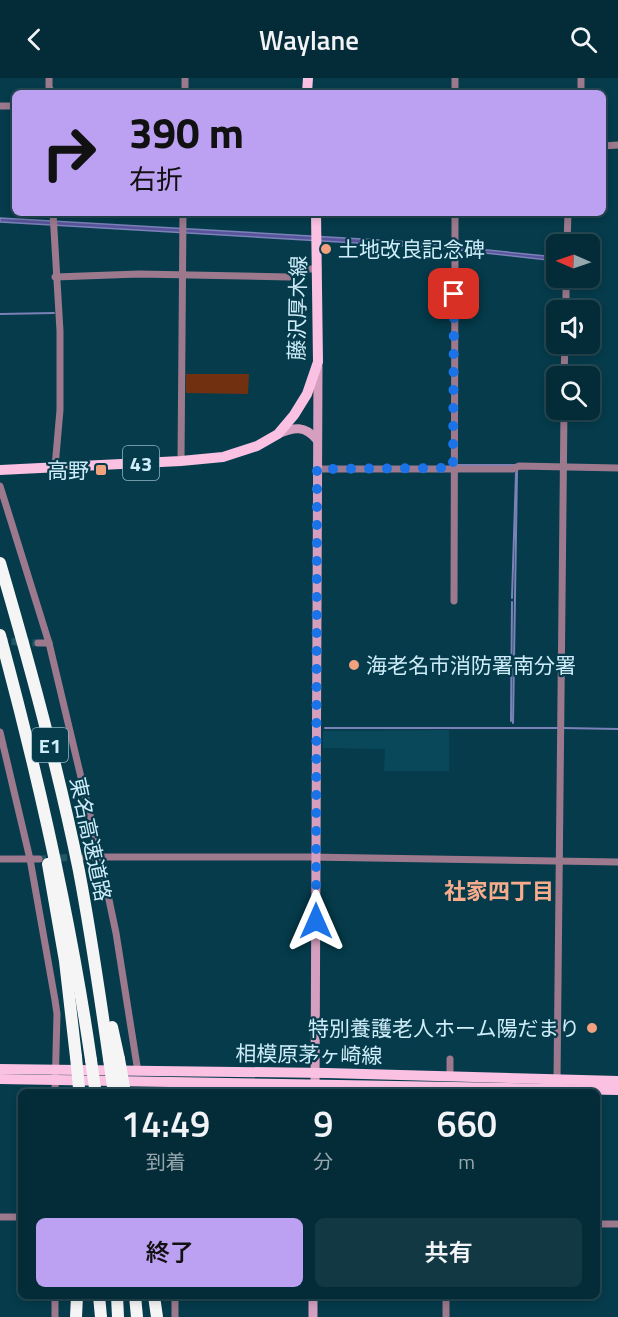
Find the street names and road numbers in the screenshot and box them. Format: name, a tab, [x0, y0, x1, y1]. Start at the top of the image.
street label: 藤沢厚木線	[280, 255, 314, 361]
road number: 43	[123, 446, 159, 480]
road number: E1	[32, 728, 68, 762]
street label: 東名高速道路	[62, 774, 120, 904]
street label: 相模原茅ヶ崎線	[235, 1037, 383, 1071]

